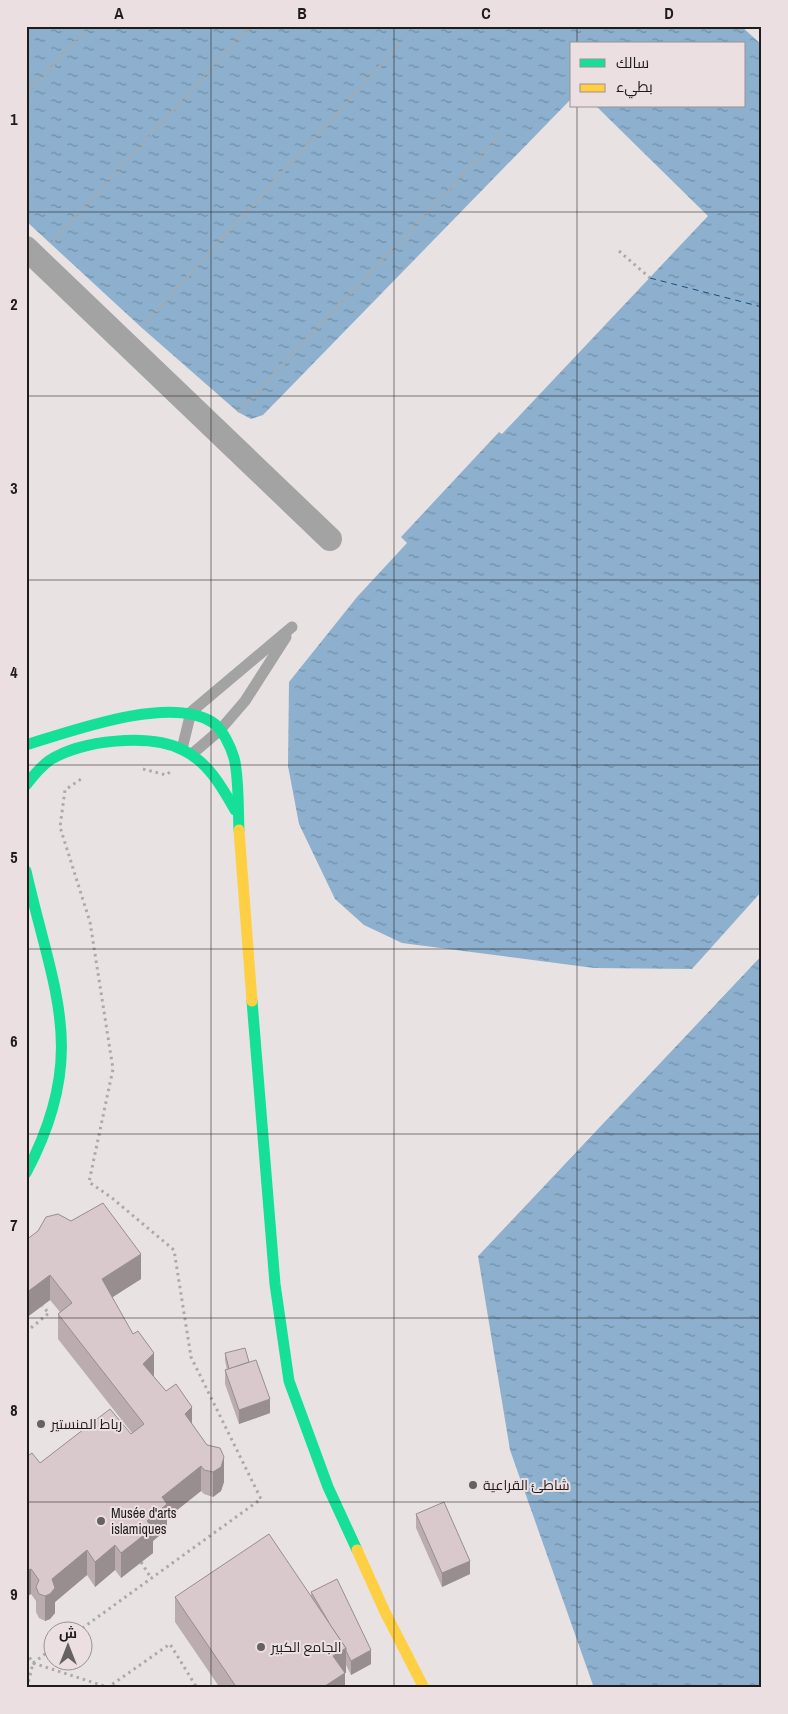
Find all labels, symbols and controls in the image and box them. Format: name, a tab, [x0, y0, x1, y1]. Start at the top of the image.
text: A	[114, 2, 124, 24]
text: B	[297, 2, 307, 24]
text: C	[481, 2, 491, 24]
text: D	[664, 2, 674, 24]
legend	[570, 42, 746, 108]
text: سالك	[616, 52, 649, 73]
text: بطيء	[616, 76, 653, 99]
text: 1	[10, 108, 18, 130]
text: 2	[10, 293, 18, 315]
text: 3	[10, 477, 18, 499]
text: 4	[10, 661, 18, 683]
text: 5	[10, 846, 18, 868]
text: 6	[10, 1030, 18, 1052]
text: 7	[10, 1214, 18, 1236]
text: 8	[10, 1399, 18, 1421]
place label: رباط المنستير	[50, 1415, 122, 1433]
marker: رباط المنستير	[35, 1418, 47, 1430]
place label: شاطئ القراعية	[483, 1476, 570, 1494]
marker: شاطئ القراعية	[467, 1479, 479, 1491]
place label: Musée d'arts islamiques	[111, 1504, 177, 1538]
marker: Musée d'arts islamiques	[95, 1515, 107, 1527]
text: 9	[10, 1583, 18, 1605]
north arrow	[42, 1622, 92, 1672]
text: ش	[59, 1624, 77, 1642]
place label: الجامع الكبير	[270, 1638, 341, 1656]
marker: الجامع الكبير	[255, 1641, 267, 1653]

